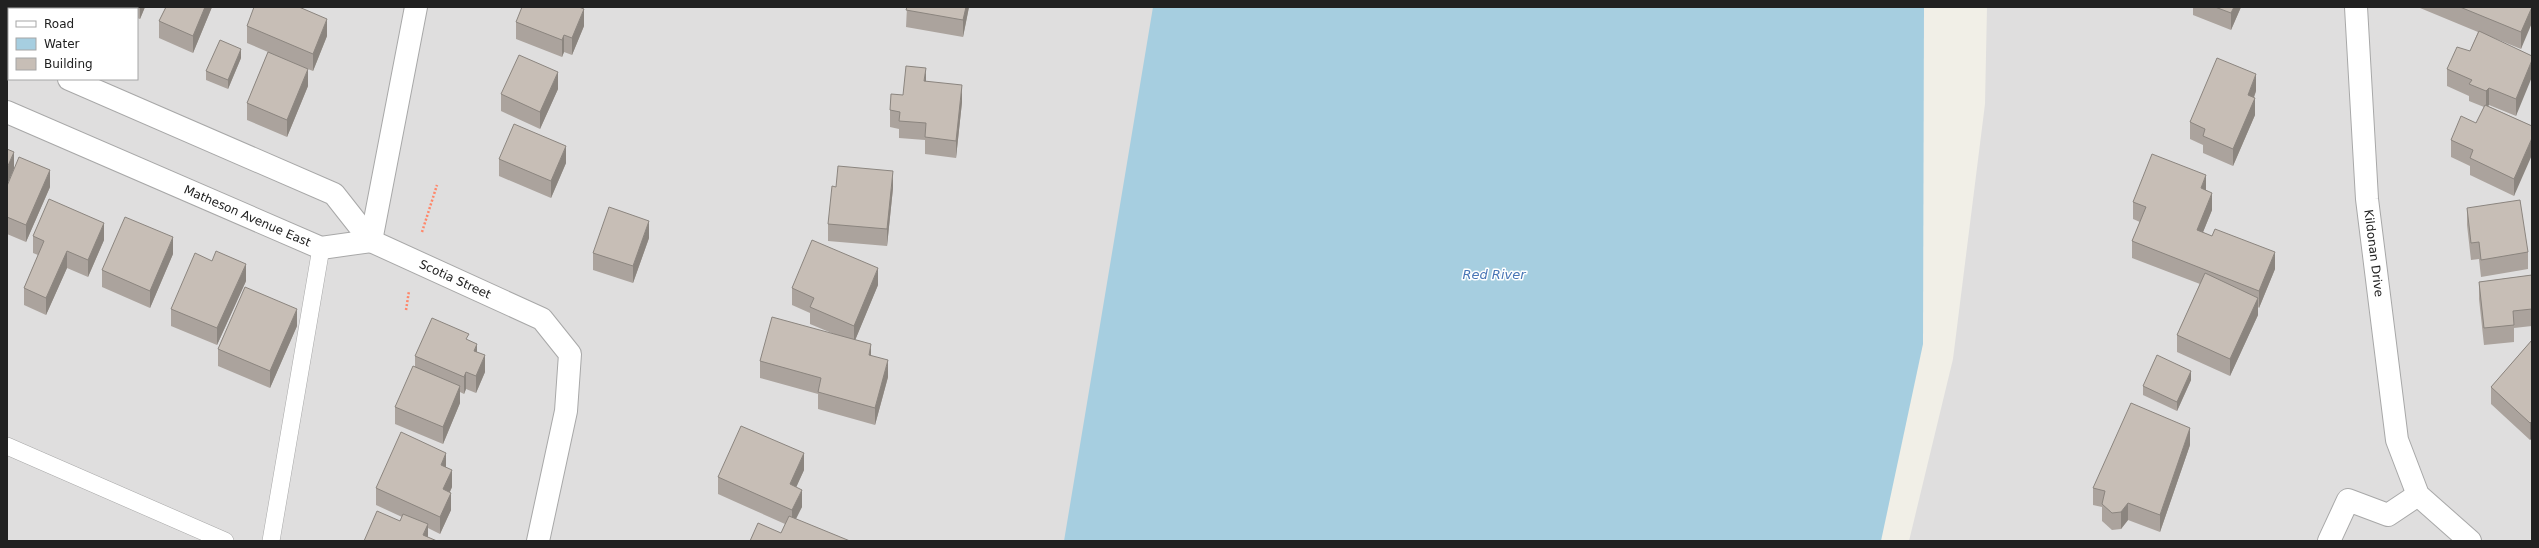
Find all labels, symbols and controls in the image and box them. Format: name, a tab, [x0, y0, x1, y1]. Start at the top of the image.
legend	[8, 8, 138, 80]
text: Road	[44, 17, 74, 31]
text: Water	[44, 37, 80, 51]
text: Building	[44, 57, 93, 71]
street label: Matheson Avenue East	[182, 183, 313, 250]
street label: Kildonan Drive	[2361, 209, 2386, 298]
street label: Scotia Street	[417, 257, 493, 302]
water label: Red River	[1462, 267, 1527, 282]

